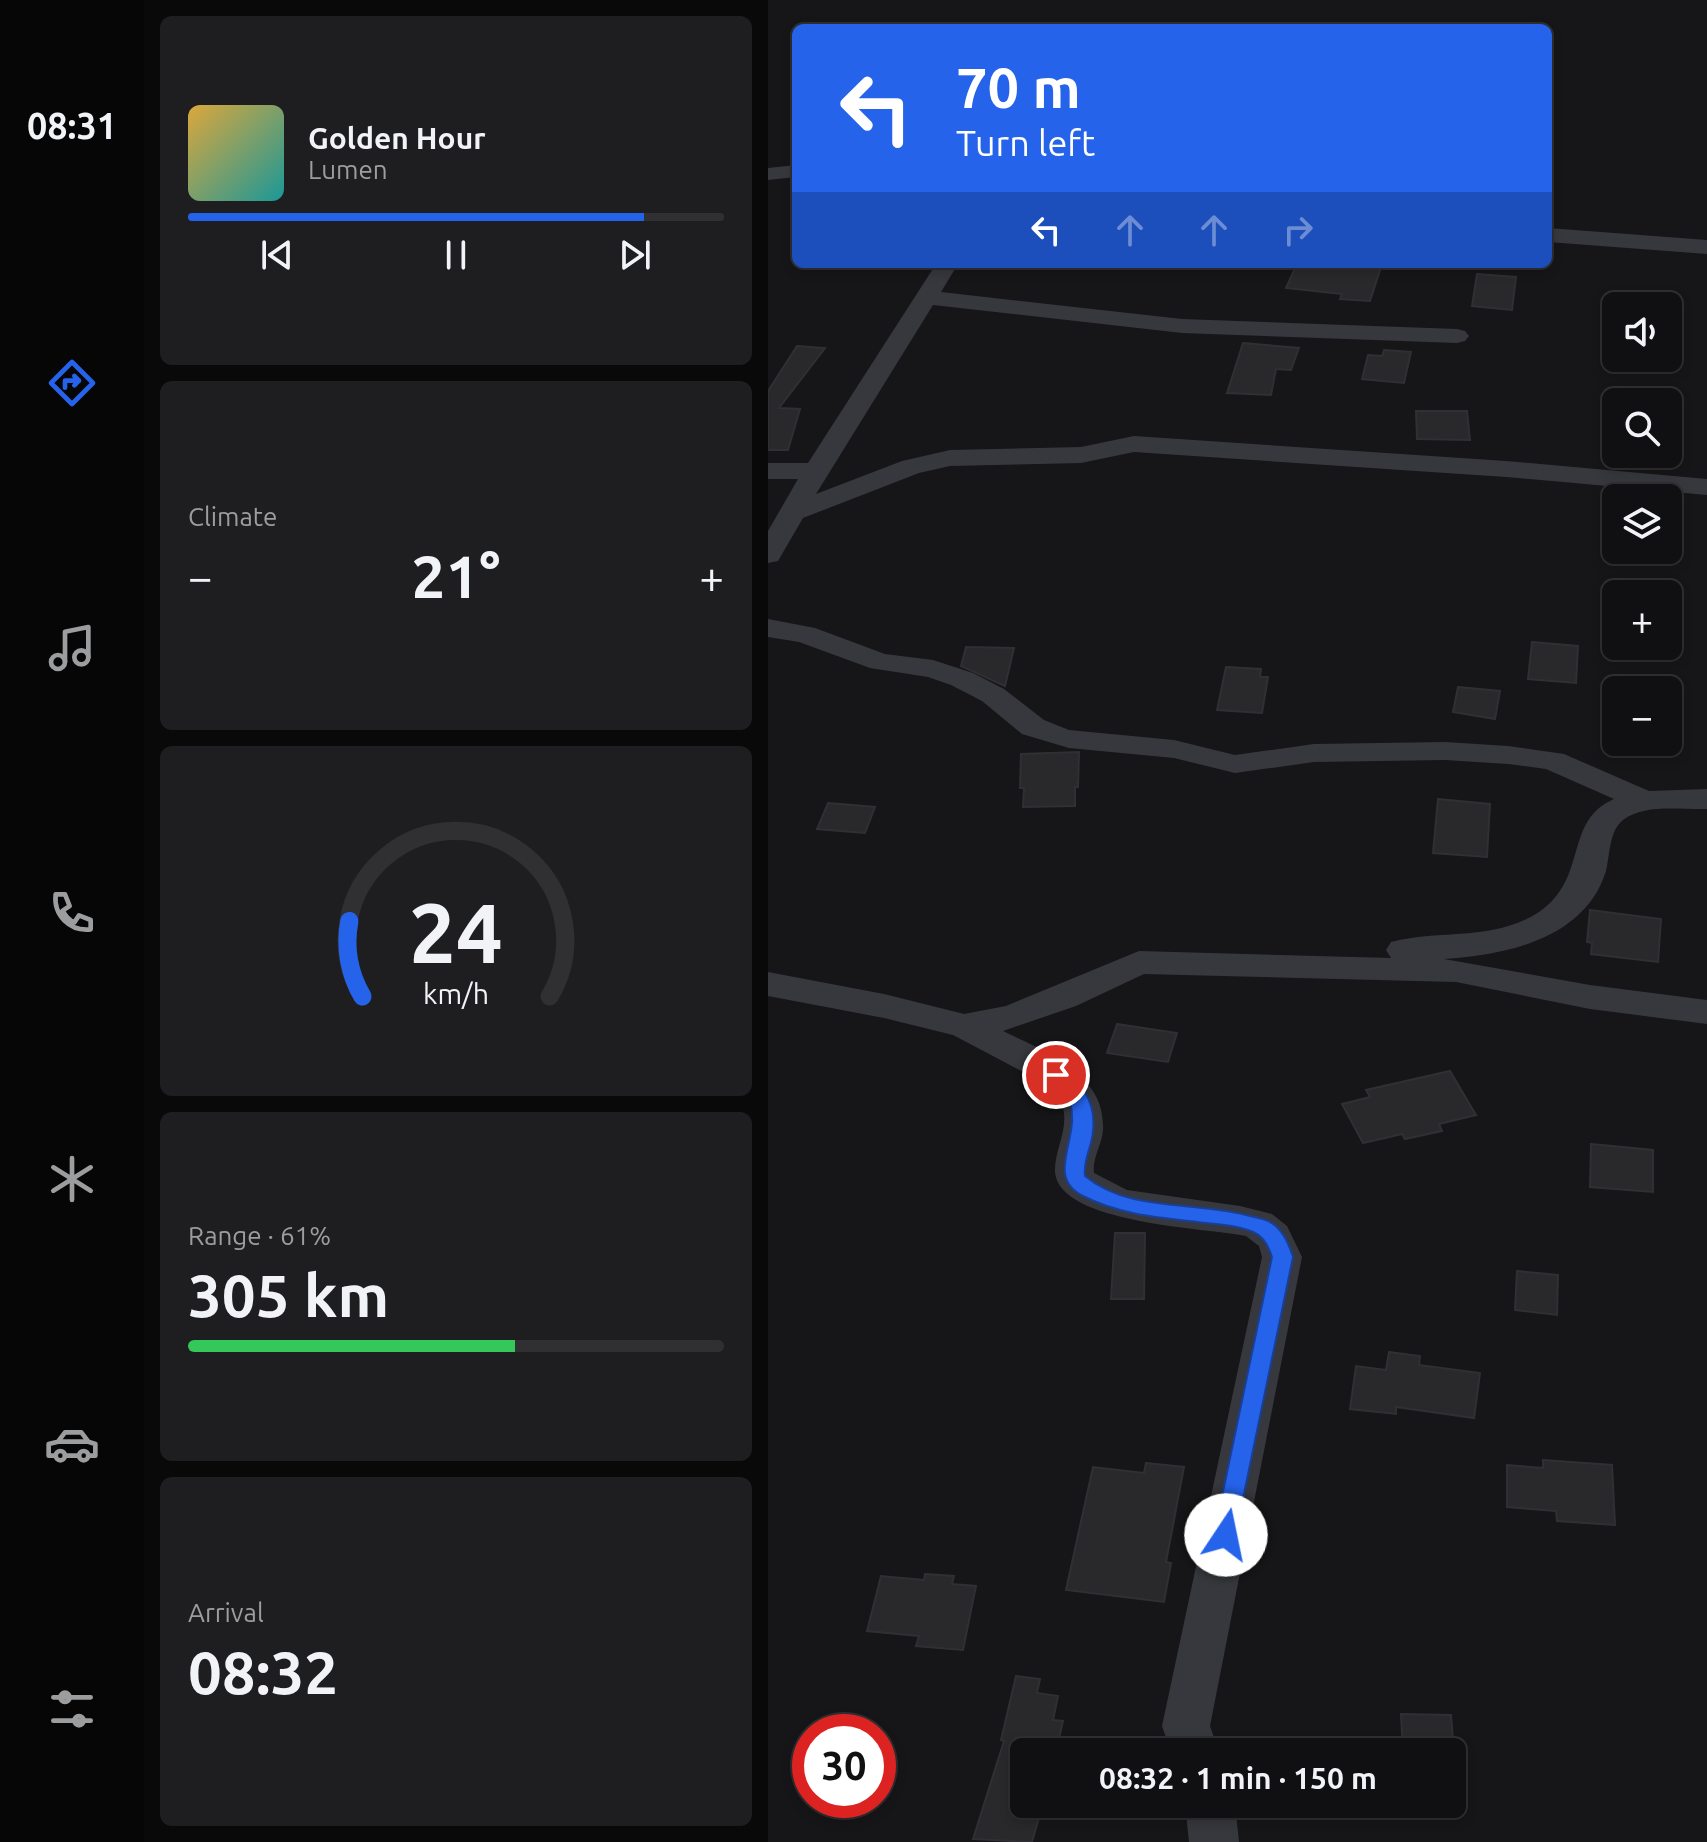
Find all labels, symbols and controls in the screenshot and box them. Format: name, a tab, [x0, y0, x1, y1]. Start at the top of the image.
icon: left	[824, 56, 928, 160]
text: 70 m	[956, 56, 1081, 119]
text: 08:31	[27, 105, 117, 146]
text: Golden Hour	[308, 121, 486, 155]
text: Turn left	[956, 122, 1095, 163]
text: Lumen	[308, 155, 388, 184]
icon: left	[1024, 208, 1068, 252]
icon: ahead	[1108, 208, 1152, 252]
icon: ahead	[1192, 208, 1236, 252]
icon: right	[1276, 208, 1320, 252]
icon: previous	[255, 233, 299, 277]
icon: pause	[434, 233, 478, 277]
icon: next	[613, 233, 657, 277]
map controls	[1602, 292, 1682, 756]
button: sound	[1602, 292, 1682, 372]
icon: directions	[44, 355, 100, 411]
button: search	[1602, 388, 1682, 468]
button: layers	[1602, 484, 1682, 564]
text: Climate	[188, 502, 277, 531]
text: 21°	[412, 542, 500, 609]
text: −	[188, 552, 213, 601]
text: +	[699, 552, 724, 601]
button: +	[1602, 580, 1682, 660]
icon: music	[44, 620, 100, 676]
button: −	[1602, 676, 1682, 756]
icon: phone	[44, 885, 100, 941]
text: 24	[409, 885, 503, 979]
text: km/h	[423, 977, 489, 1009]
pin	[1022, 1041, 1090, 1109]
icon: arrive	[1034, 1053, 1078, 1097]
icon: climate	[44, 1151, 100, 1207]
text: Range · 61%	[188, 1221, 331, 1250]
text: 305 km	[188, 1261, 389, 1328]
icon: car	[44, 1416, 100, 1472]
position arrow	[1184, 1493, 1268, 1577]
text: Arrival	[188, 1598, 264, 1627]
text: 08:32	[188, 1638, 338, 1705]
icon: filters	[44, 1681, 100, 1737]
speed limit sign: 30	[792, 1714, 896, 1818]
text: 08:32 · 1 min · 150 m	[1099, 1761, 1377, 1795]

